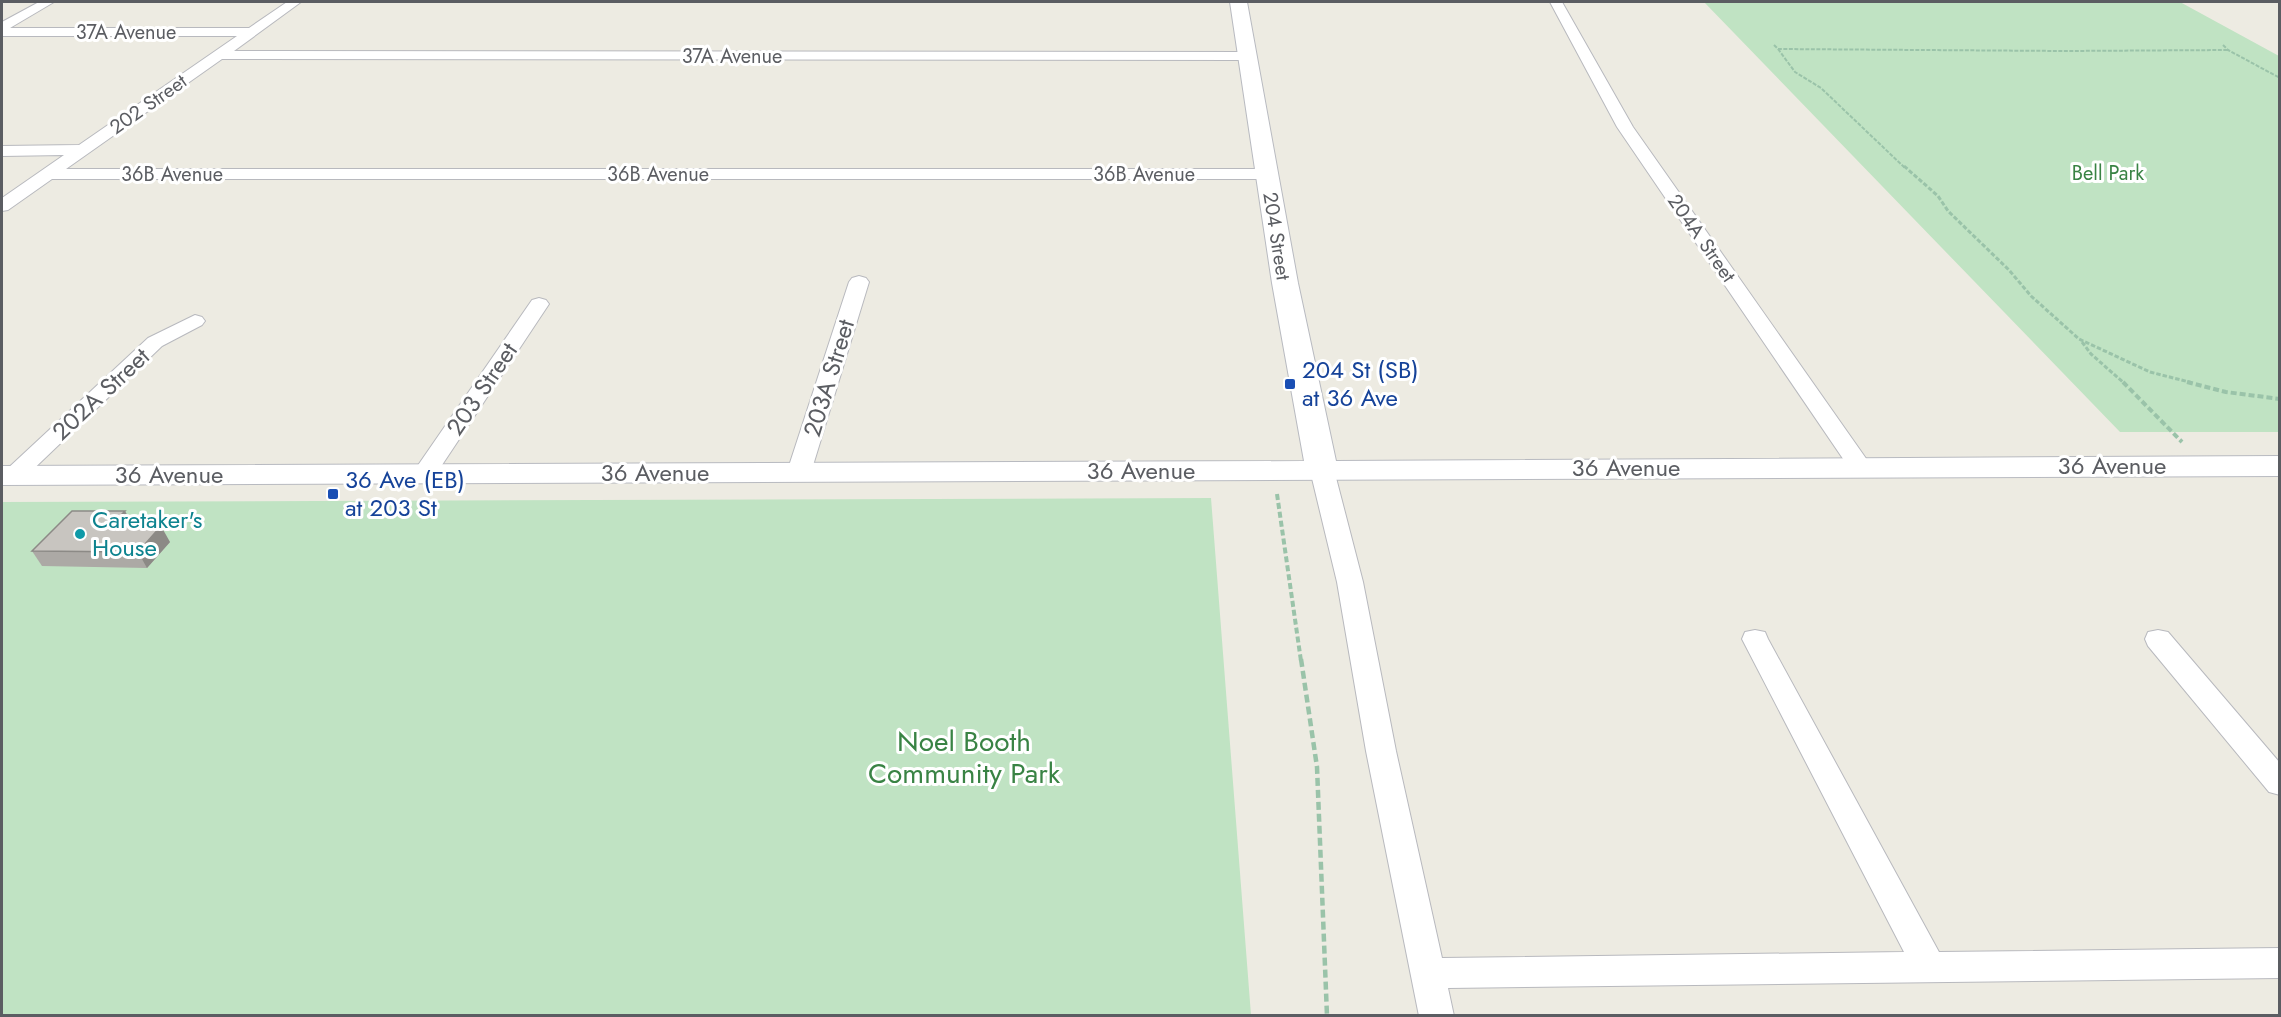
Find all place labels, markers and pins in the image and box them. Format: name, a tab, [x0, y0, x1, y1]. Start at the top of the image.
place label: 204 St (SB) at 36 Ave	[1302, 352, 1419, 415]
marker: 204 St (SB) at 36 Ave	[1283, 377, 1297, 391]
place label: 36 Ave (EB) at 203 St	[345, 462, 465, 525]
marker: 36 Ave (EB) at 203 St	[326, 487, 340, 501]
place label: Caretaker's House	[92, 502, 202, 565]
marker: Caretaker's House	[73, 527, 87, 541]

